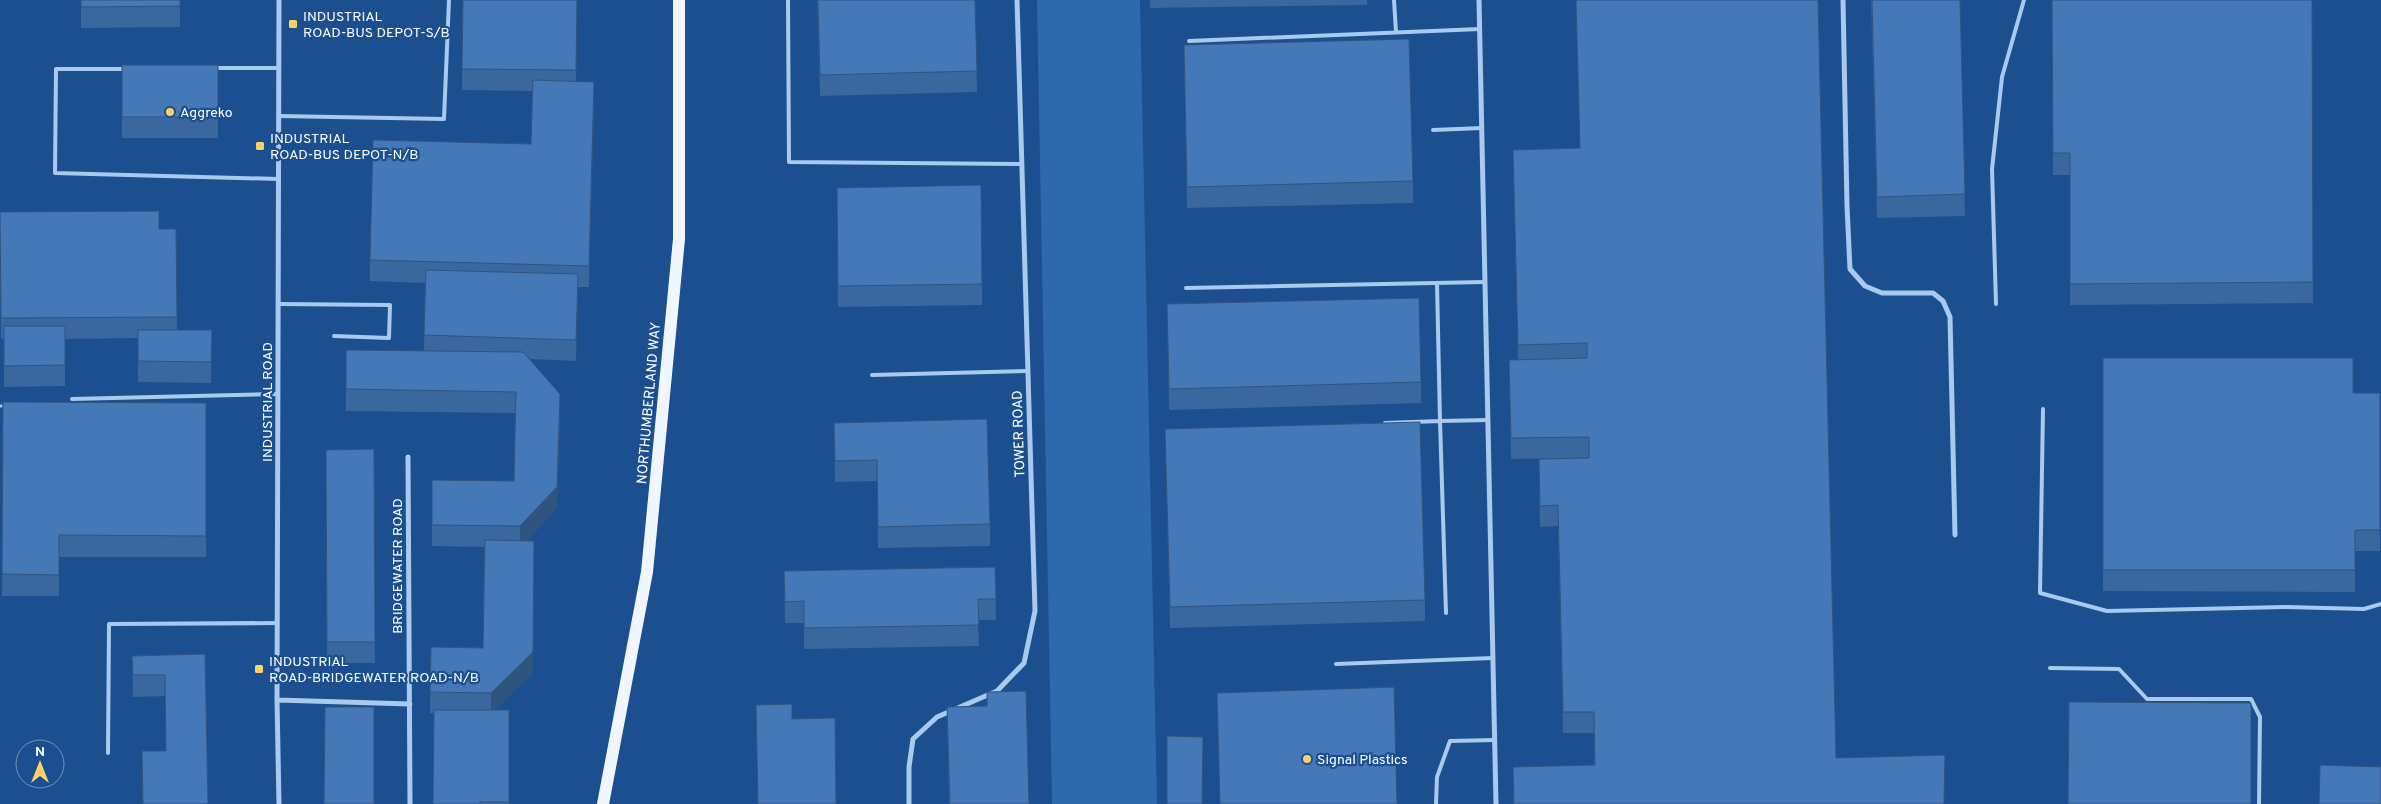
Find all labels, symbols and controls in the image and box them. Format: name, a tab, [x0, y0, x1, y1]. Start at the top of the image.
place label: INDUSTRIAL ROAD-BUS DEPOT-S/B	[303, 9, 450, 42]
marker: INDUSTRIAL ROAD-BUS DEPOT-S/B	[287, 18, 299, 30]
place label: Aggreko	[180, 105, 233, 122]
marker: Aggreko	[164, 106, 176, 118]
place label: INDUSTRIAL ROAD-BUS DEPOT-N/B	[270, 131, 418, 164]
marker: INDUSTRIAL ROAD-BUS DEPOT-N/B	[254, 140, 266, 152]
street label: NORTHUMBERLAND WAY	[634, 321, 665, 485]
street label: INDUSTRIAL ROAD	[260, 342, 277, 462]
street label: TOWER ROAD	[1009, 390, 1030, 478]
street label: BRIDGEWATER ROAD	[390, 498, 407, 634]
place label: INDUSTRIAL ROAD-BRIDGEWATER ROAD-N/B	[269, 654, 479, 687]
marker: INDUSTRIAL ROAD-BRIDGEWATER ROAD-N/B	[253, 663, 265, 675]
north arrow	[15, 739, 65, 789]
text: N	[35, 744, 45, 761]
place label: Signal Plastics	[1317, 752, 1407, 769]
marker: Signal Plastics	[1301, 753, 1313, 765]

